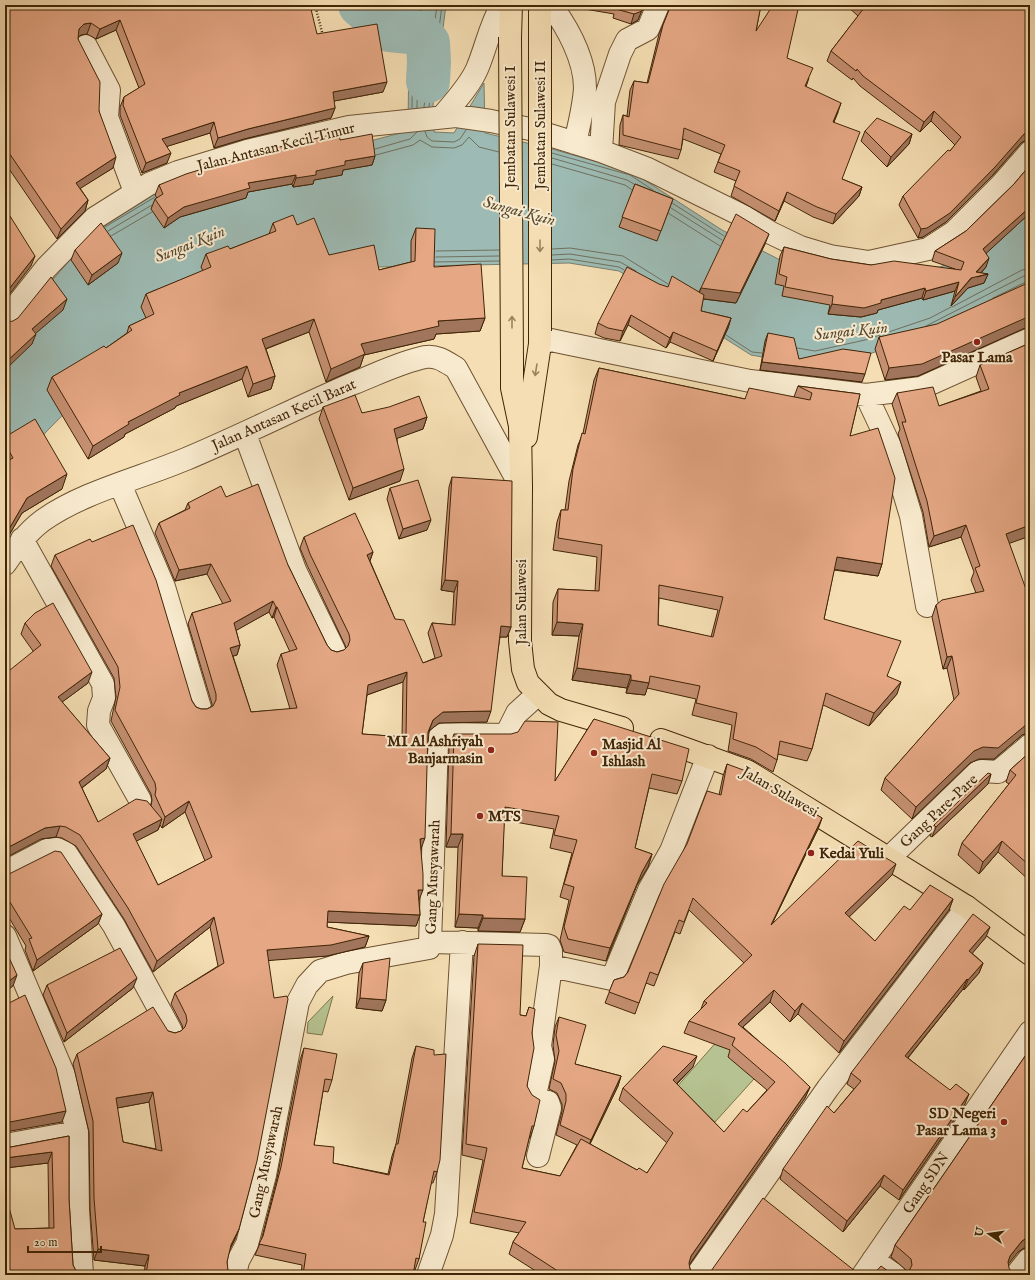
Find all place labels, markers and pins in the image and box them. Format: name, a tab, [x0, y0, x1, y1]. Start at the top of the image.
marker: Pasar Lama	[972, 337, 982, 347]
place label: Pasar Lama	[942, 348, 1013, 367]
place label: MI Al Ashriyah Banjarmasin	[387, 732, 484, 768]
place label: Masjid Al Ishlash	[602, 735, 662, 771]
marker: MI Al Ashriyah Banjarmasin	[486, 745, 496, 755]
marker: Masjid Al Ishlash	[589, 748, 599, 758]
place label: MTS	[488, 807, 521, 826]
marker: MTS	[475, 811, 485, 821]
place label: Kedai Yuli	[819, 844, 884, 863]
marker: Kedai Yuli	[806, 848, 816, 858]
place label: SD Negeri Pasar Lama 3	[916, 1104, 996, 1140]
marker: SD Negeri Pasar Lama 3	[999, 1117, 1009, 1127]

